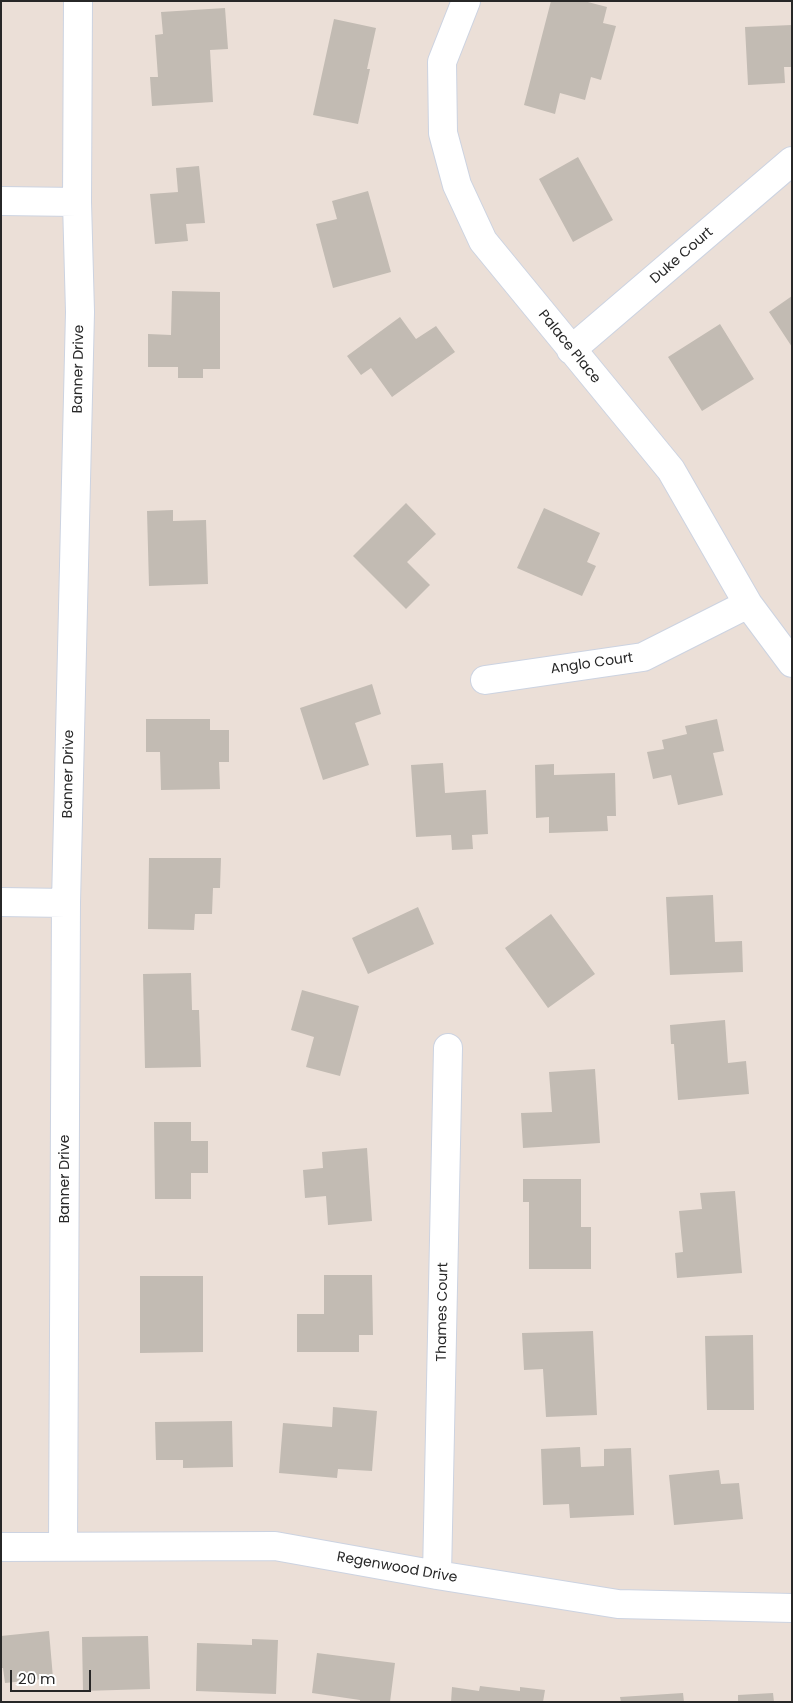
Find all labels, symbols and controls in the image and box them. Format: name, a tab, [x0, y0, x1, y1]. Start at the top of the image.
street label: Duke Court	[647, 224, 717, 288]
street label: Palace Place	[534, 307, 604, 387]
street label: Banner Drive	[70, 325, 88, 413]
street label: Anglo Court	[550, 650, 634, 678]
street label: Banner Drive	[60, 730, 78, 818]
street label: Banner Drive	[57, 1135, 73, 1223]
street label: Thames Court	[434, 1262, 452, 1362]
street label: Regenwood Drive	[335, 1549, 459, 1587]
scale bar	[12, 1660, 94, 1692]
text: 20 m	[18, 1668, 56, 1689]

